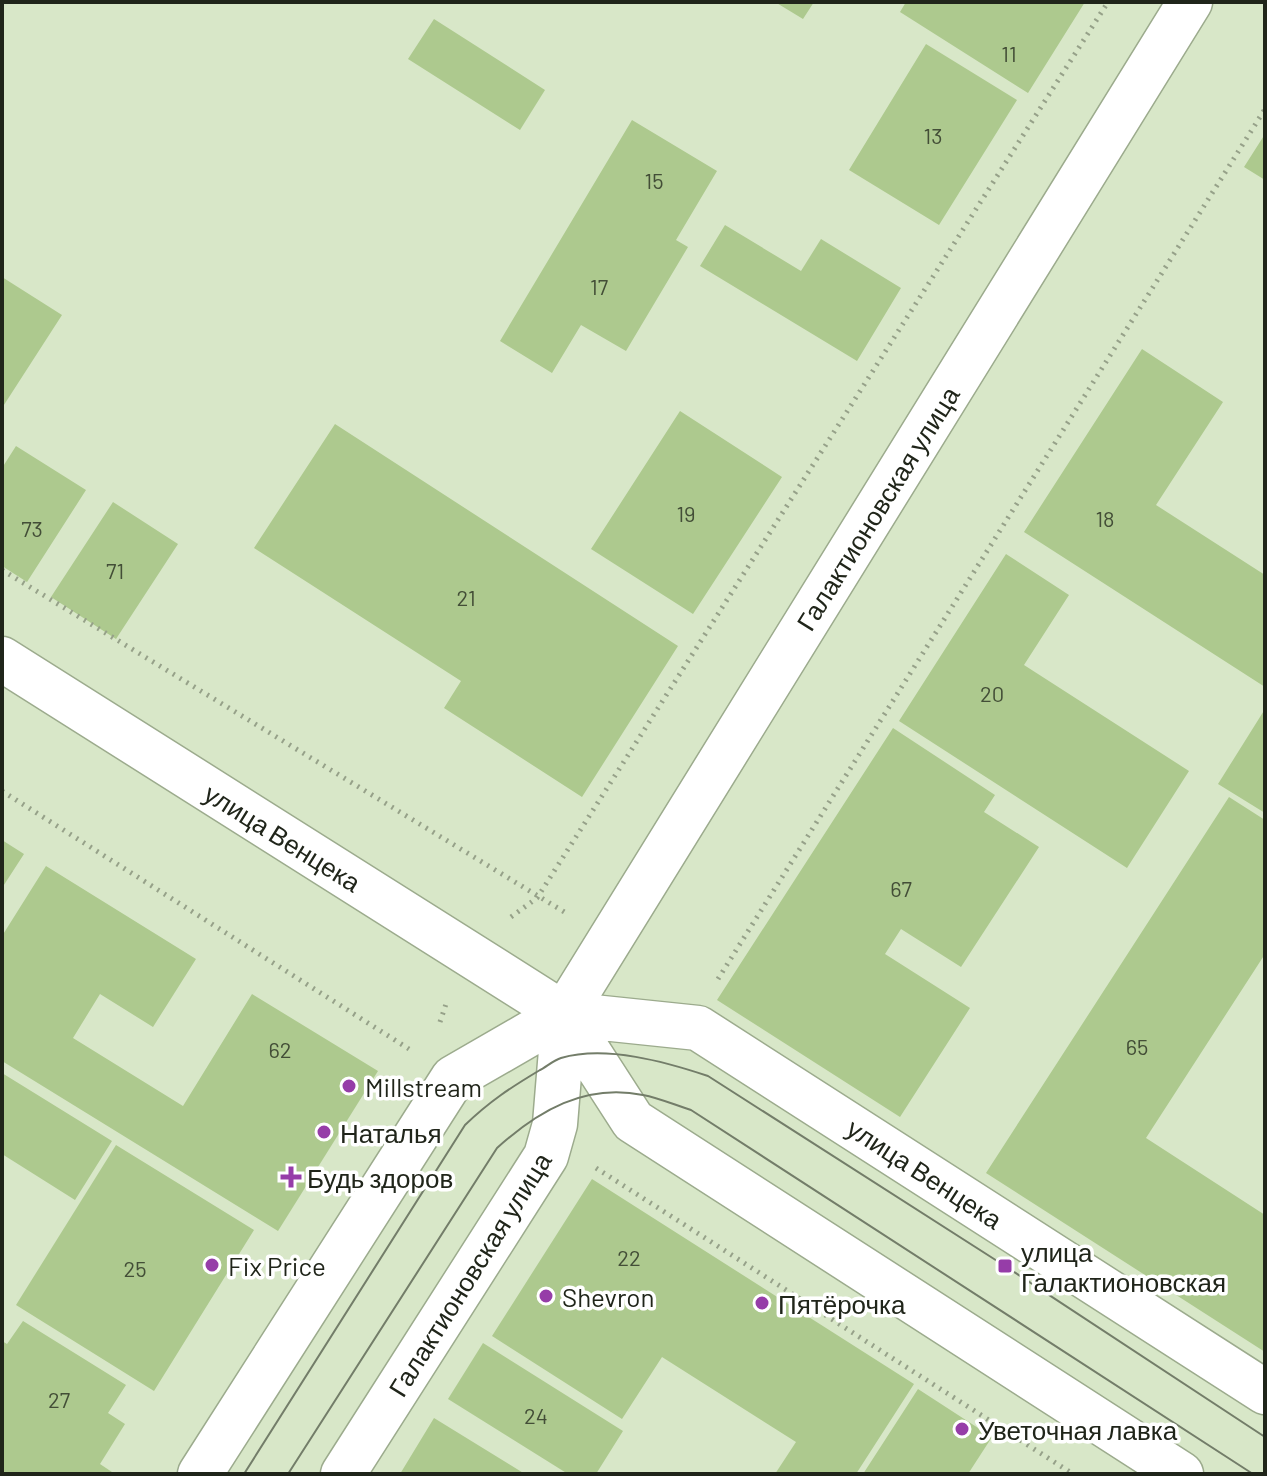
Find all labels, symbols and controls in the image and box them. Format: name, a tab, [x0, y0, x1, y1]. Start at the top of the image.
house number: 11	[1001, 40, 1017, 66]
house number: 13	[923, 122, 943, 148]
house number: 15	[644, 167, 664, 193]
house number: 17	[590, 273, 608, 299]
street label: Галактионовская улица	[789, 380, 965, 636]
house number: 19	[676, 500, 696, 526]
house number: 18	[1095, 505, 1115, 531]
house number: 73	[21, 515, 43, 541]
house number: 71	[106, 557, 124, 583]
house number: 21	[456, 584, 476, 610]
house number: 20	[980, 680, 1004, 706]
street label: улица Венцека	[199, 777, 367, 898]
house number: 67	[890, 875, 912, 901]
house number: 65	[1126, 1033, 1148, 1059]
house number: 62	[268, 1036, 292, 1062]
place label: Millstream	[365, 1071, 482, 1102]
marker: Millstream	[340, 1077, 358, 1095]
street label: улица Венцека	[842, 1111, 1009, 1235]
place label: Наталья	[340, 1117, 442, 1148]
marker: Наталья	[315, 1123, 333, 1141]
street label: Галактионовская улица	[381, 1146, 557, 1402]
place label: Будь здоров	[307, 1162, 453, 1193]
marker: Будь здоров	[282, 1168, 300, 1186]
place label: улица Галактионовская	[1021, 1236, 1226, 1297]
house number: 22	[617, 1244, 641, 1270]
place label: Fix Price	[228, 1250, 326, 1281]
house number: 25	[123, 1255, 147, 1281]
marker: Fix Price	[203, 1256, 221, 1274]
marker: улица Галактионовская	[996, 1257, 1014, 1275]
place label: Shevron	[562, 1281, 654, 1312]
marker: Shevron	[537, 1287, 555, 1305]
place label: Пятёрочка	[778, 1288, 906, 1319]
marker: Пятёрочка	[753, 1294, 771, 1312]
house number: 27	[48, 1386, 70, 1412]
house number: 24	[524, 1402, 548, 1428]
place label: Уветочная лавка	[978, 1414, 1178, 1445]
marker: Уветочная лавка	[953, 1420, 971, 1438]

